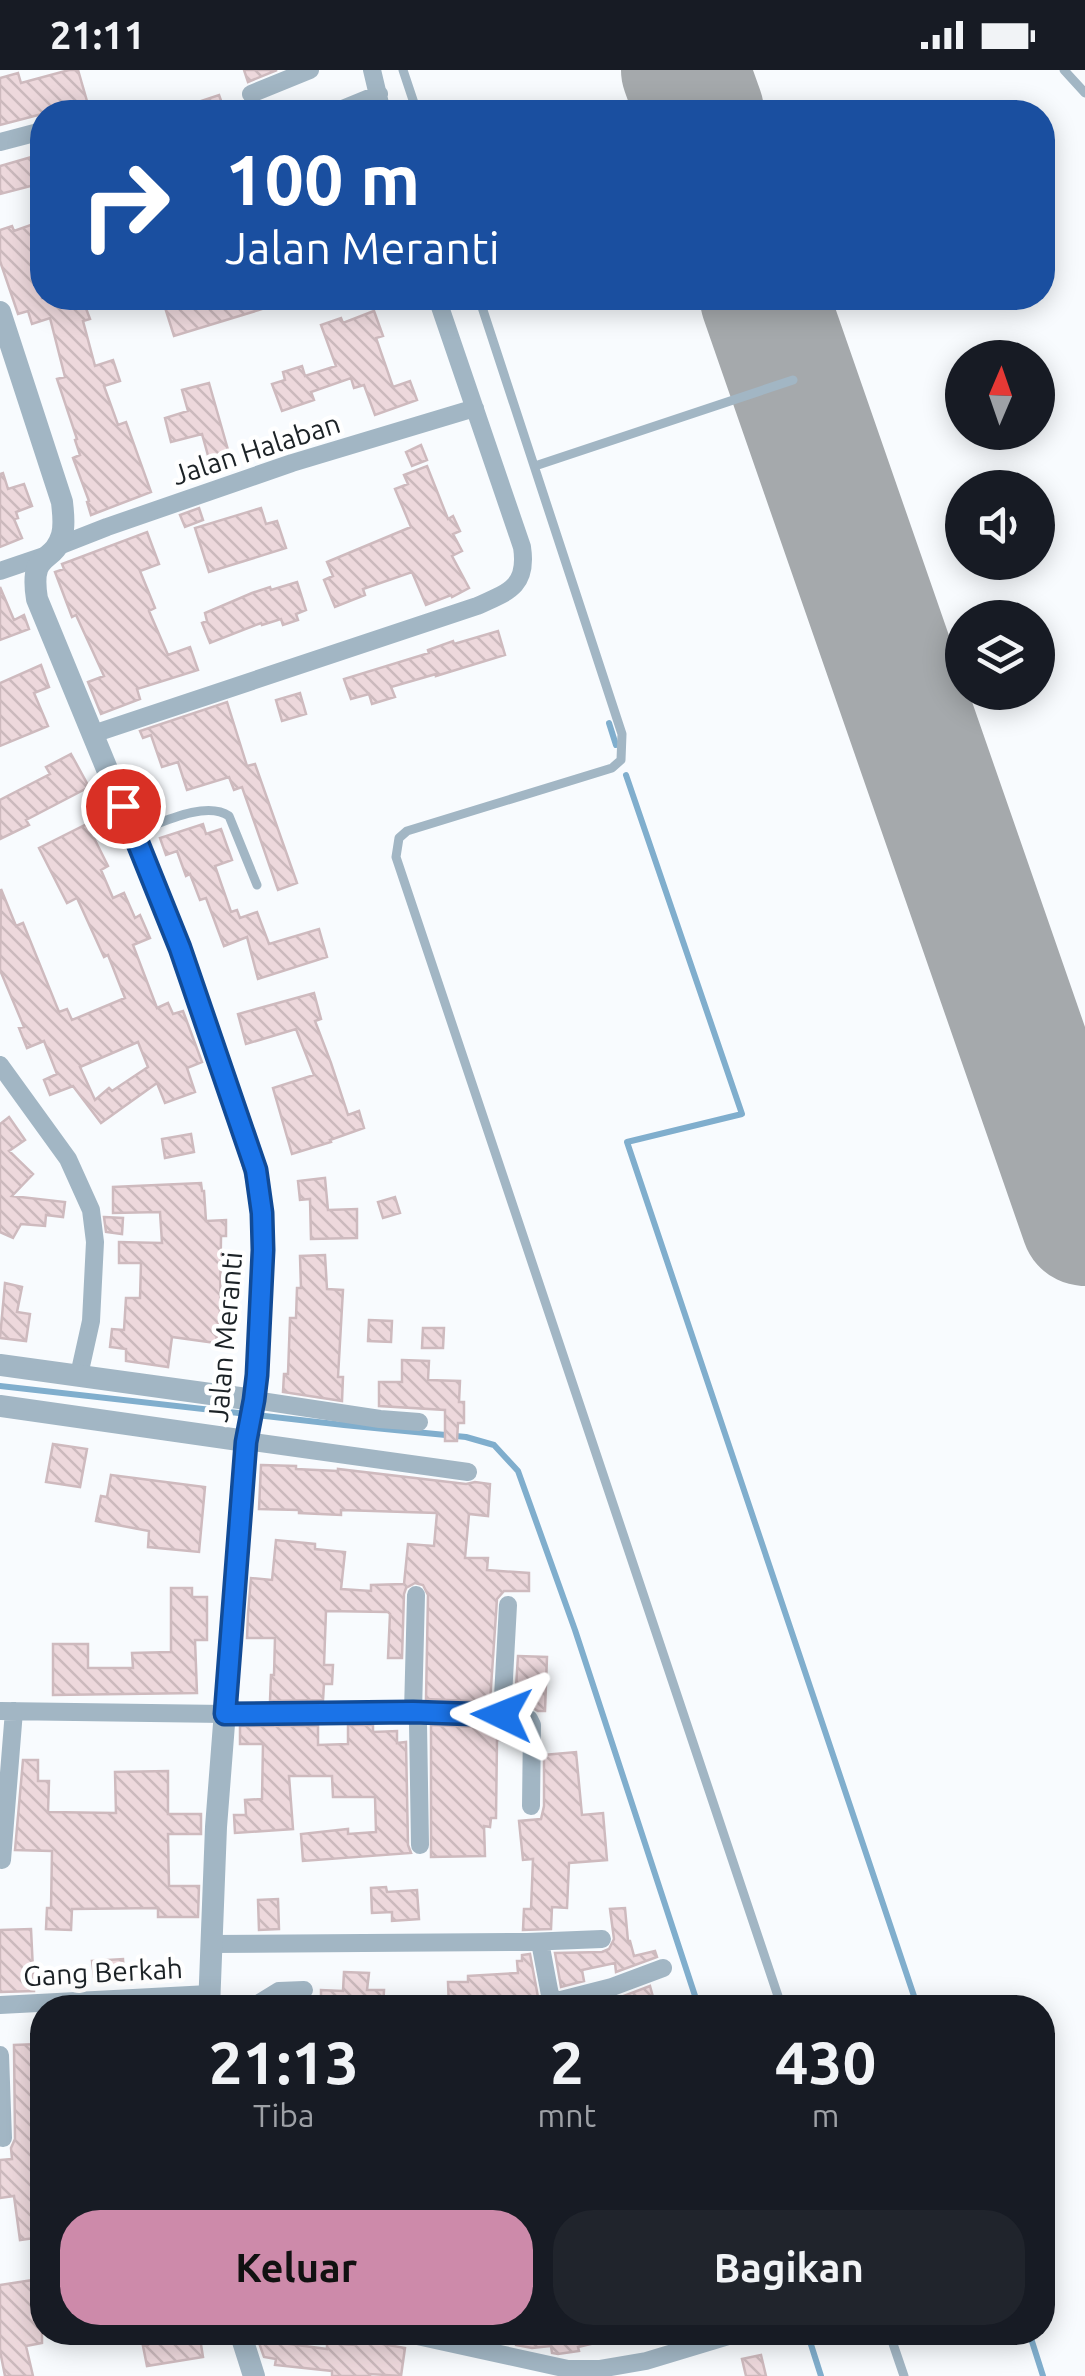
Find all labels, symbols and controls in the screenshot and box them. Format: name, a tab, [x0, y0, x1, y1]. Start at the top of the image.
text: 21:11	[50, 14, 145, 56]
icon: right	[60, 140, 190, 270]
text: 100 m	[225, 140, 420, 218]
text: Jalan Meranti	[225, 222, 500, 273]
north arrow	[945, 340, 1055, 450]
map controls	[945, 340, 1055, 710]
street label: Jalan Halaban	[168, 407, 344, 490]
button: sound	[945, 470, 1055, 580]
button: layers	[945, 600, 1055, 710]
pin	[81, 764, 166, 849]
icon: arrive	[96, 779, 151, 834]
street label: Jalan Meranti	[202, 1250, 247, 1423]
position arrow	[450, 1663, 554, 1767]
street label: Gang Berkah	[22, 1952, 184, 1991]
text: 21:13	[209, 2028, 359, 2095]
text: 2	[550, 2028, 584, 2095]
text: 430	[775, 2028, 876, 2095]
text: Tiba	[253, 2097, 315, 2133]
text: mnt	[538, 2097, 596, 2133]
text: m	[812, 2097, 839, 2133]
button: Keluar	[60, 2210, 533, 2325]
button: Bagikan	[553, 2210, 1025, 2325]

